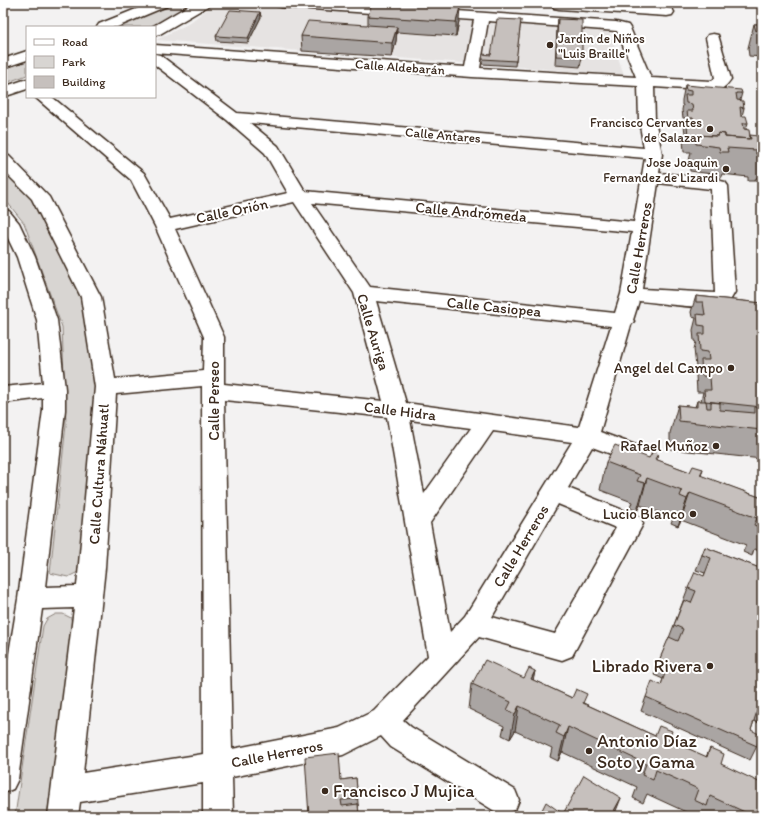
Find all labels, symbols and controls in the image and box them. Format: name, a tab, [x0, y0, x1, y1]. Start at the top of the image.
legend	[26, 26, 156, 98]
place label: Jardin de Niños "Luis Braille"	[558, 31, 645, 61]
text: Road	[62, 35, 88, 49]
marker: Jardin de Niños "Luis Braille"	[545, 40, 555, 50]
text: Park	[62, 55, 86, 69]
street label: Calle Aldebarán	[355, 56, 446, 78]
text: Building	[62, 75, 106, 89]
place label: Francisco Cervantes de Salazar	[590, 115, 703, 145]
street label: Calle Antares	[405, 124, 482, 146]
marker: Francisco Cervantes de Salazar	[705, 124, 715, 134]
place label: Jose Joaquin Fernandez de Lizardi	[603, 155, 719, 185]
marker: Jose Joaquin Fernandez de Lizardi	[721, 164, 731, 174]
street label: Calle Orión	[194, 194, 270, 227]
street label: Calle Andrómeda	[415, 198, 528, 226]
street label: Calle Herreros	[622, 200, 656, 295]
street label: Calle Auriga	[353, 291, 393, 373]
street label: Calle Casiopea	[446, 293, 542, 321]
place label: Angel del Campo	[614, 359, 723, 377]
street label: Calle Perseo	[205, 361, 223, 441]
marker: Angel del Campo	[726, 363, 736, 373]
street label: Calle Hidra	[363, 398, 437, 424]
street label: Calle Cultura Náhuatl	[85, 402, 113, 545]
place label: Rafael Muñoz	[620, 437, 708, 455]
marker: Rafael Muñoz	[711, 441, 721, 451]
street label: Calle Herreros	[489, 501, 553, 591]
place label: Lucio Blanco	[603, 505, 685, 523]
marker: Lucio Blanco	[688, 509, 698, 519]
place label: Librado Rivera	[592, 655, 703, 677]
marker: Librado Rivera	[705, 661, 715, 671]
place label: Antonio Díaz Soto y Gama	[597, 730, 698, 773]
street label: Calle Herreros	[230, 736, 325, 772]
marker: Antonio Díaz Soto y Gama	[584, 746, 594, 756]
place label: Francisco J Mujica	[333, 780, 475, 802]
marker: Francisco J Mujica	[320, 786, 330, 796]

